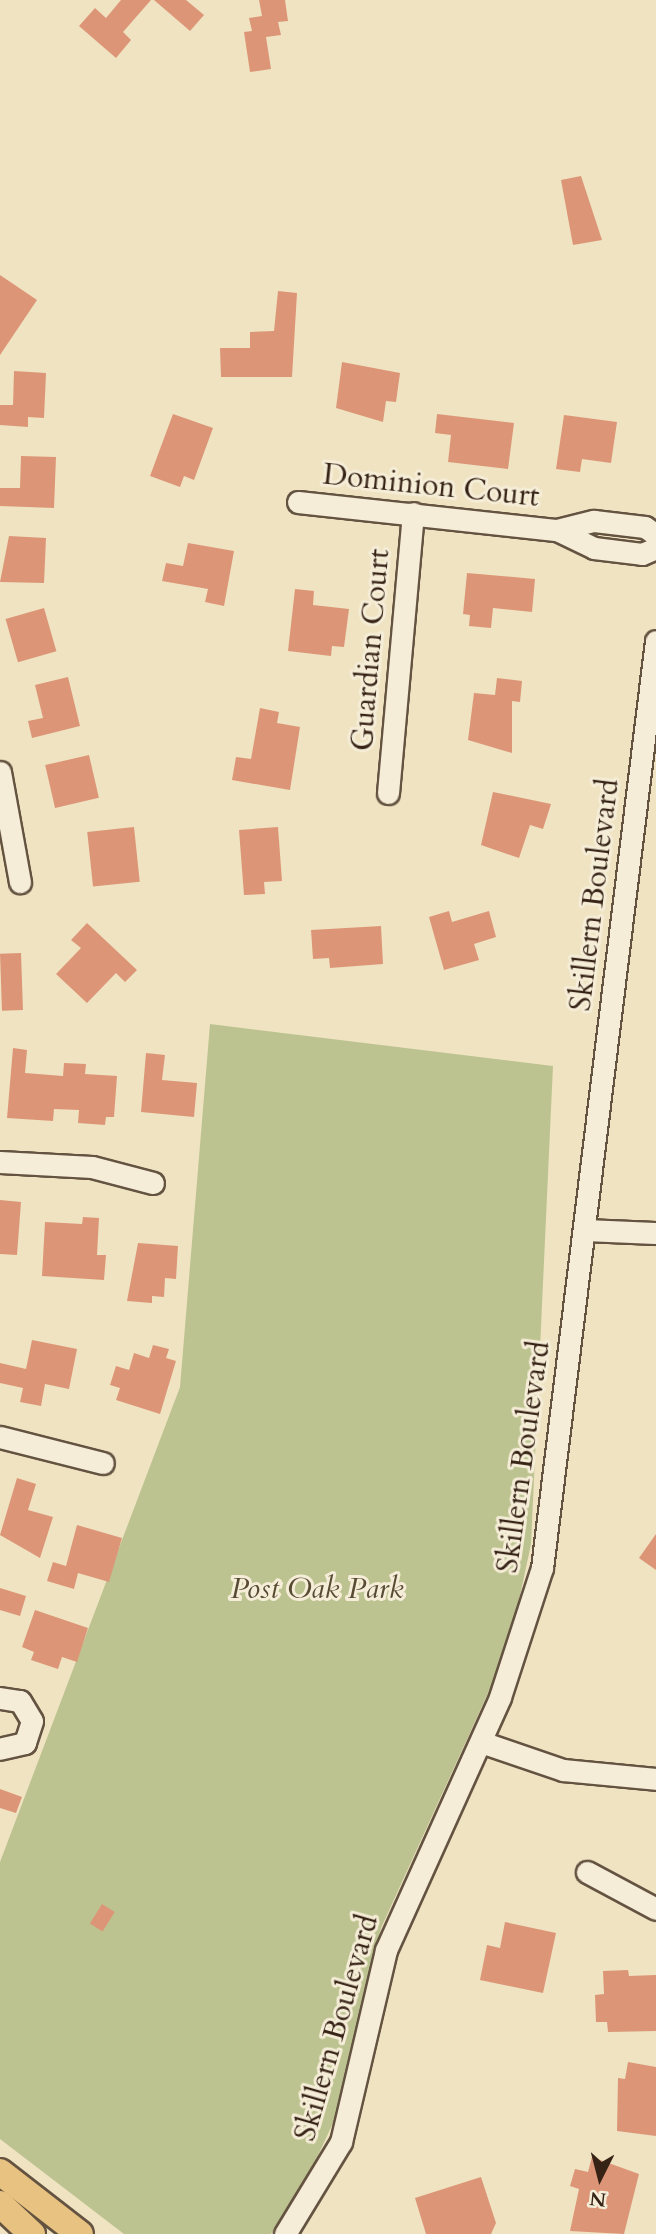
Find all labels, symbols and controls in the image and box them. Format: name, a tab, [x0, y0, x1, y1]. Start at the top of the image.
street label: Dominion Court	[321, 457, 541, 515]
street label: Guardian Court	[344, 548, 398, 752]
street label: Skillern Boulevard	[563, 777, 627, 1013]
street label: Skillern Boulevard	[490, 1339, 558, 1575]
park label: Post Oak Park	[230, 1571, 404, 1607]
street label: Skillern Boulevard	[287, 1911, 387, 2145]
north arrow	[565, 2143, 635, 2213]
text: N	[588, 2185, 607, 2213]

